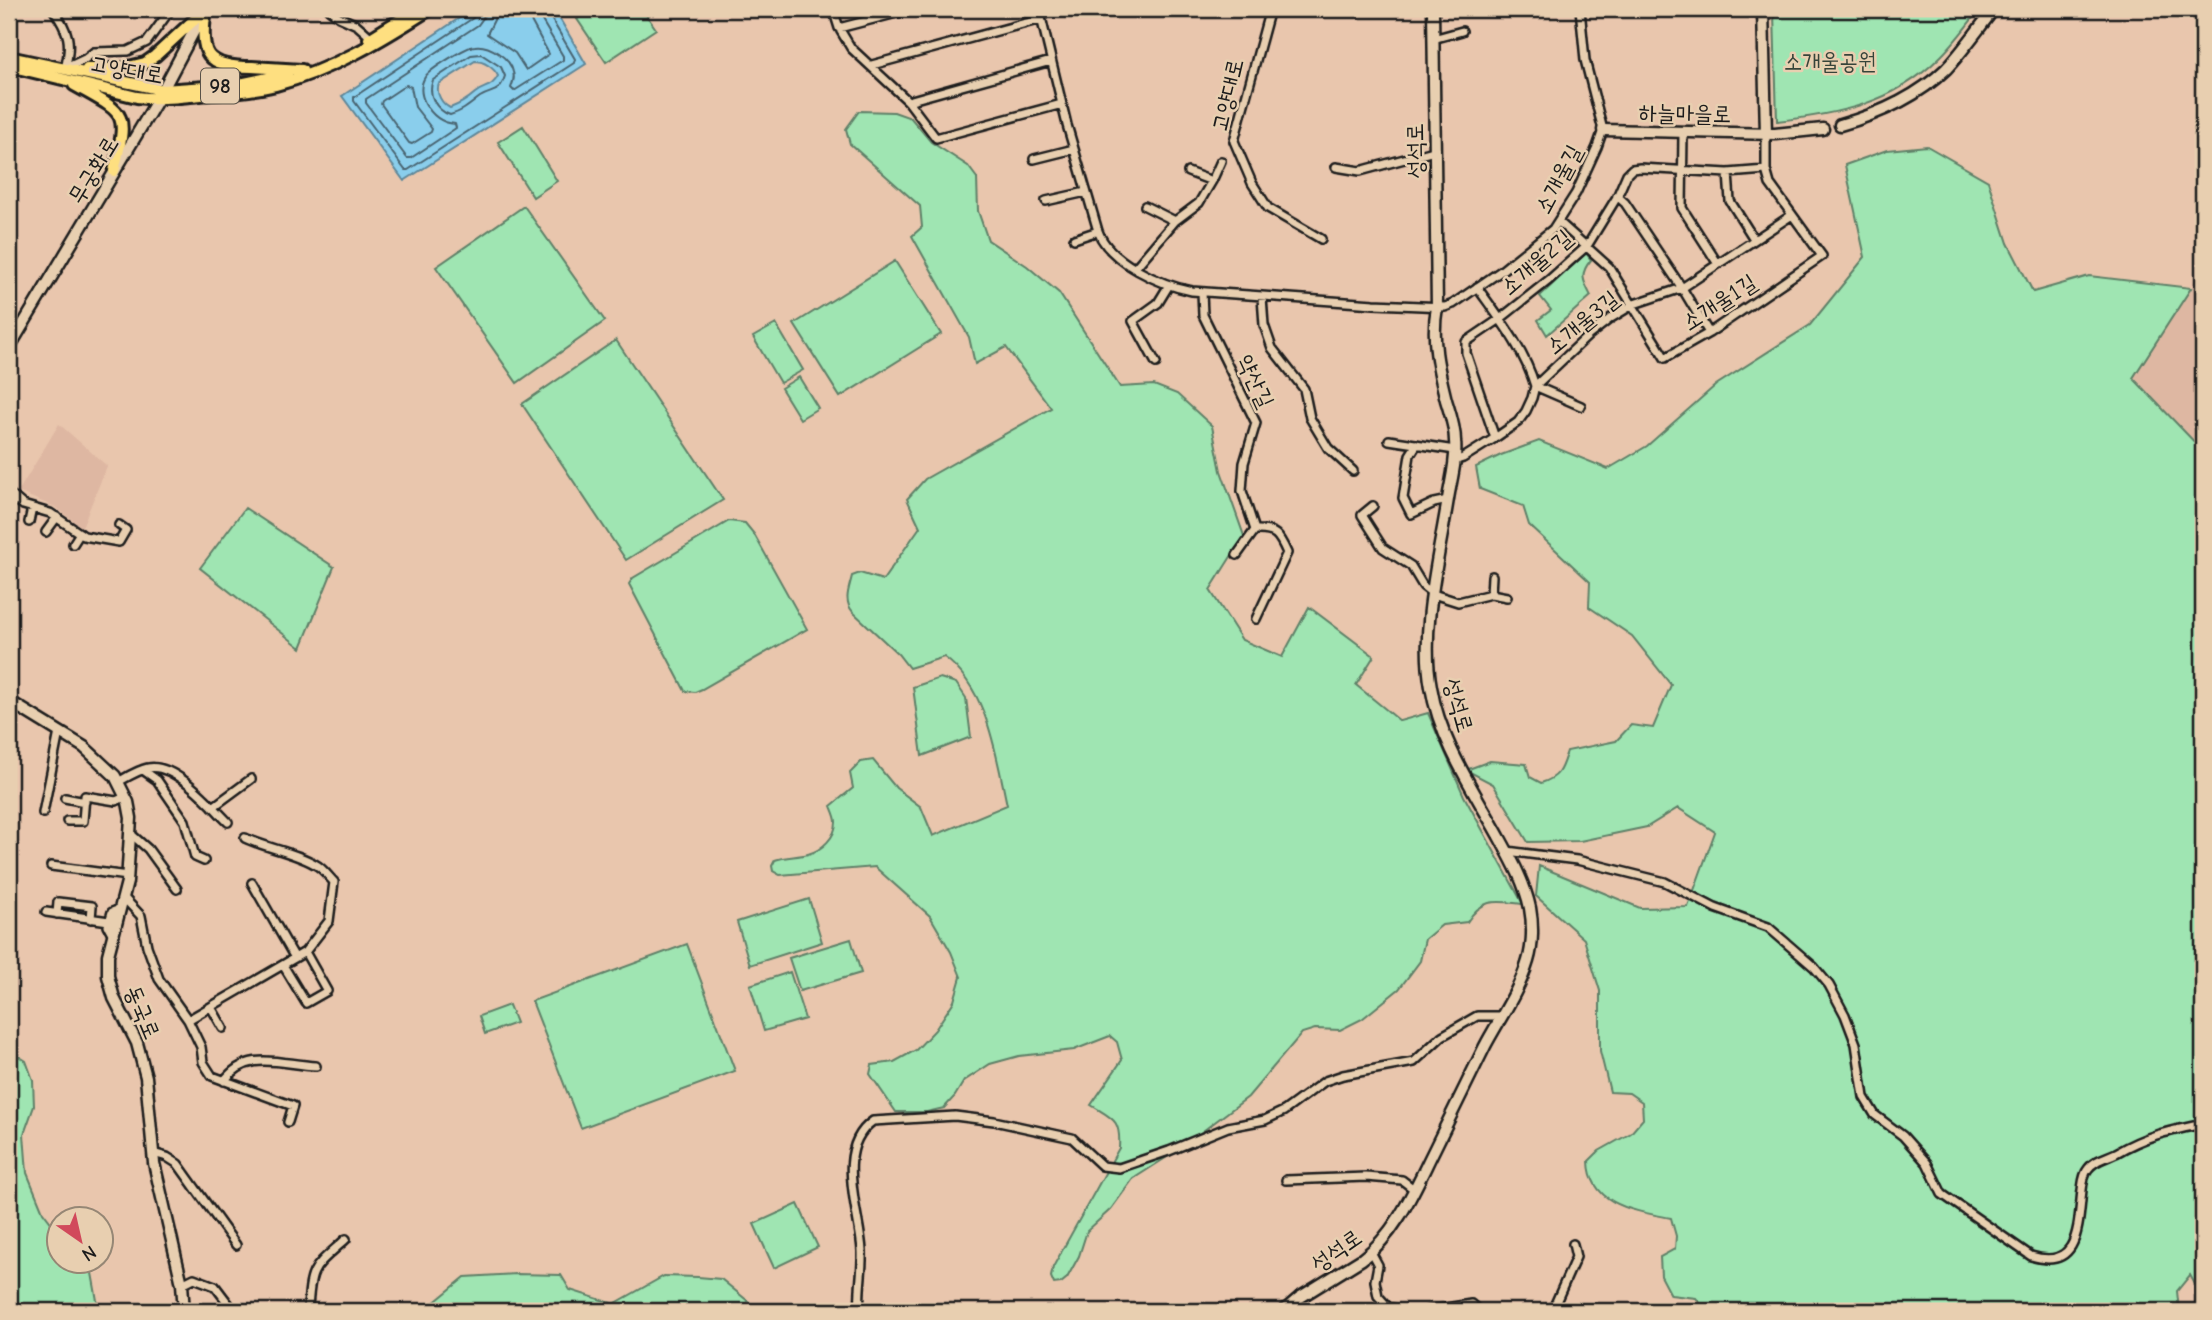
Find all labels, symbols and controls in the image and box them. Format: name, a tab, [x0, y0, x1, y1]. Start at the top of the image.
park label: 소개울공원	[1784, 48, 1876, 75]
street label: 고양대로	[88, 50, 166, 89]
street label: 고양대로	[1206, 56, 1249, 134]
road number: 98	[201, 68, 239, 104]
street label: 하늘마을로	[1638, 99, 1731, 128]
street label: 성석로	[1402, 123, 1429, 179]
street label: 무궁화로	[63, 132, 124, 209]
street label: 소개울길	[1529, 140, 1588, 218]
street label: 소개울2길	[1495, 224, 1578, 301]
street label: 소개울1길	[1677, 268, 1761, 336]
street label: 소개울3길	[1541, 285, 1624, 360]
street label: 약산길	[1232, 350, 1280, 412]
street label: 성석로	[1438, 675, 1479, 736]
street label: 동국로	[119, 981, 166, 1043]
north arrow	[46, 1204, 116, 1274]
street label: 성석로	[1306, 1223, 1367, 1277]
text: N	[78, 1241, 100, 1266]

